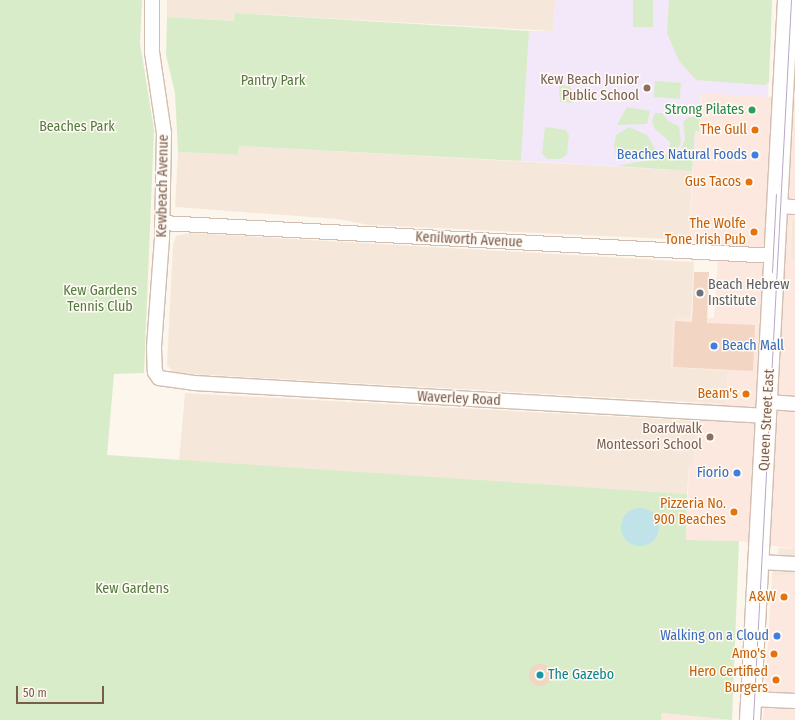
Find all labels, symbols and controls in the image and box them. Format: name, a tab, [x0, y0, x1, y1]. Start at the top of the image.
place label: Kew Beach Junior Public School	[540, 72, 639, 104]
park label: Pantry Park	[241, 73, 305, 89]
marker: Kew Beach Junior Public School	[642, 83, 652, 93]
place label: Strong Pilates	[665, 102, 744, 118]
marker: Strong Pilates	[747, 105, 757, 115]
park label: Beaches Park	[39, 119, 115, 135]
place label: The Gull	[700, 122, 747, 138]
marker: The Gull	[750, 125, 760, 135]
street label: Kewbeach Avenue	[154, 134, 172, 238]
place label: Beaches Natural Foods	[617, 147, 747, 163]
marker: Beaches Natural Foods	[750, 150, 760, 160]
place label: Gus Tacos	[685, 174, 741, 190]
marker: Gus Tacos	[744, 177, 754, 187]
place label: The Wolfe Tone Irish Pub	[665, 216, 746, 248]
marker: The Wolfe Tone Irish Pub	[749, 227, 759, 237]
street label: Kenilworth Avenue	[415, 229, 523, 251]
place label: Beach Hebrew Institute	[708, 277, 789, 310]
park label: Kew Gardens Tennis Club	[63, 283, 137, 316]
marker: Beach Hebrew Institute	[695, 288, 705, 298]
place label: Beach Mall	[722, 338, 784, 354]
marker: Beach Mall	[709, 341, 719, 351]
street label: Queen Street East	[756, 369, 778, 471]
place label: Beam's	[697, 386, 738, 402]
street label: Waverley Road	[417, 388, 501, 410]
marker: Beam's	[741, 389, 751, 399]
place label: Boardwalk Montessori School	[596, 421, 702, 454]
marker: Boardwalk Montessori School	[705, 432, 715, 442]
place label: Fiorio	[697, 465, 729, 481]
marker: Fiorio	[732, 468, 742, 478]
place label: Pizzeria No. 900 Beaches	[654, 496, 726, 528]
marker: Pizzeria No. 900 Beaches	[729, 507, 739, 517]
park label: Kew Gardens	[95, 581, 169, 597]
place label: A&W	[749, 589, 776, 605]
marker: A&W	[779, 592, 789, 602]
place label: Walking on a Cloud	[660, 628, 769, 644]
marker: Walking on a Cloud	[772, 631, 782, 641]
place label: Amo's	[732, 646, 766, 662]
marker: Amo's	[769, 649, 779, 659]
place label: Hero Certified Burgers	[689, 664, 768, 696]
place label: The Gazebo	[548, 667, 614, 683]
marker: The Gazebo	[535, 670, 545, 680]
marker: Hero Certified Burgers	[771, 675, 781, 685]
scale bar	[18, 678, 106, 704]
text: 50 m	[23, 686, 47, 700]

